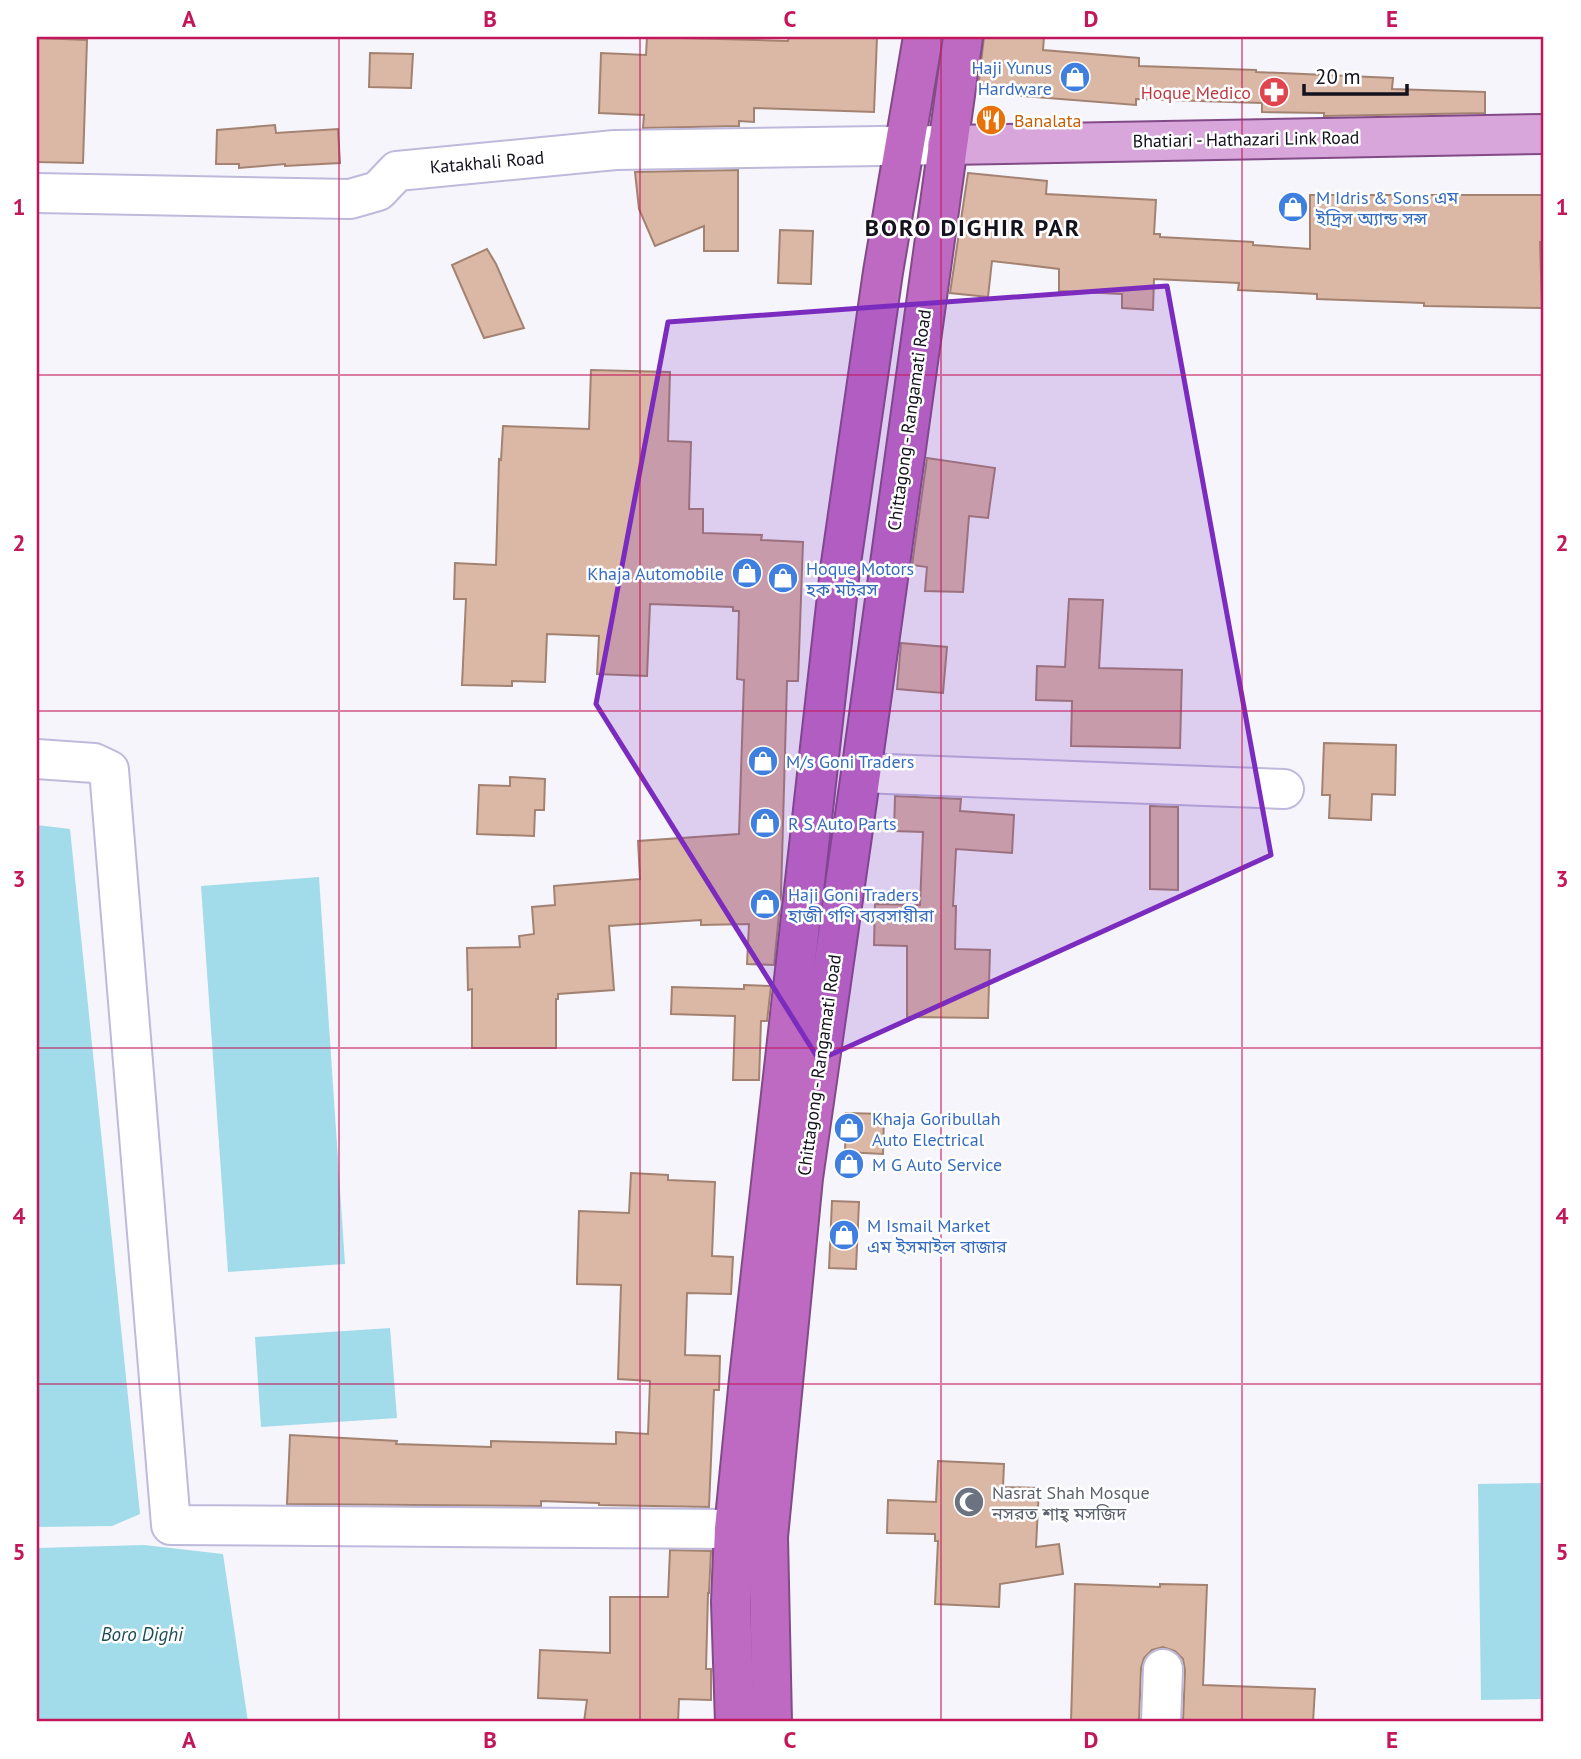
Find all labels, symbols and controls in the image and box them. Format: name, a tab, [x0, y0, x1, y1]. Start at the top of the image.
text: A	[182, 4, 196, 33]
text: B	[483, 4, 497, 33]
text: C	[784, 4, 797, 33]
text: D	[1084, 4, 1098, 33]
text: E	[1386, 4, 1398, 33]
scale bar	[1304, 52, 1408, 96]
place label: Haji Yunus Hardware	[972, 56, 1052, 100]
shop icon: Haji Yunus Hardware	[1058, 60, 1092, 94]
text: 20 m	[1315, 63, 1361, 90]
pharmacy icon: Hoque Medico	[1257, 75, 1291, 109]
place label: Hoque Medico	[1141, 81, 1251, 104]
restaurant icon: Banalata	[974, 103, 1008, 137]
place label: Banalata	[1014, 109, 1081, 132]
street label: Bhatiari - Hathazari Link Road	[1132, 126, 1360, 152]
street label: Katakhali Road	[429, 146, 545, 178]
place label: M Idris & Sons এম ইদ্রিস অ্যান্ড সন্স	[1315, 186, 1459, 230]
shop icon: M Idris & Sons এম ইদ্রিস অ্যান্ড সন্স	[1276, 190, 1310, 224]
text: 1	[12, 192, 26, 221]
text: 1	[1555, 192, 1569, 221]
district label: BORO DIGHIR PAR	[865, 212, 1081, 243]
street label: Chittagong - Rangamati Road	[882, 308, 936, 532]
text: 2	[12, 528, 26, 557]
text: 2	[1555, 528, 1569, 557]
shop icon: Khaja Automobile	[730, 556, 764, 590]
place label: Hoque Motors হক মটরস	[805, 557, 914, 601]
shop icon: Hoque Motors হক মটরস	[766, 561, 800, 595]
place label: Khaja Automobile	[587, 562, 724, 585]
shop icon: M/s Goni Traders	[746, 744, 780, 778]
place label: M/s Goni Traders	[786, 750, 914, 773]
shop icon: R S Auto Parts	[748, 806, 782, 840]
place label: R S Auto Parts	[788, 812, 897, 835]
text: 3	[12, 864, 26, 893]
text: 3	[1555, 864, 1569, 893]
place label: Haji Goni Traders হাজী গণি ব্যবসায়ীরা	[787, 883, 934, 927]
shop icon: Haji Goni Traders হাজী গণি ব্যবসায়ীরা	[748, 887, 782, 921]
street label: Chittagong - Rangamati Road	[792, 953, 846, 1177]
place label: Khaja Goribullah Auto Electrical	[872, 1107, 1001, 1151]
shop icon: Khaja Goribullah Auto Electrical	[832, 1111, 866, 1145]
shop icon: M G Auto Service	[832, 1147, 866, 1181]
place label: M G Auto Service	[872, 1153, 1002, 1176]
text: 4	[12, 1201, 26, 1230]
text: 4	[1555, 1201, 1569, 1230]
place label: M Ismail Market এম ইসমাইল বাজার	[867, 1214, 1007, 1258]
shop icon: M Ismail Market এম ইসমাইল বাজার	[827, 1218, 861, 1252]
place label: Nasrat Shah Mosque নসরত শাহ্‌ মসজিদ	[991, 1481, 1150, 1525]
mosque icon: Nasrat Shah Mosque নসরত শাহ্‌ মসজিদ	[952, 1485, 986, 1519]
text: 5	[12, 1537, 26, 1566]
text: 5	[1555, 1537, 1569, 1566]
water label: Boro Dighi	[101, 1622, 184, 1646]
text: A	[182, 1725, 196, 1754]
text: B	[483, 1725, 497, 1754]
text: C	[784, 1725, 797, 1754]
text: D	[1084, 1725, 1098, 1754]
text: E	[1386, 1725, 1398, 1754]

